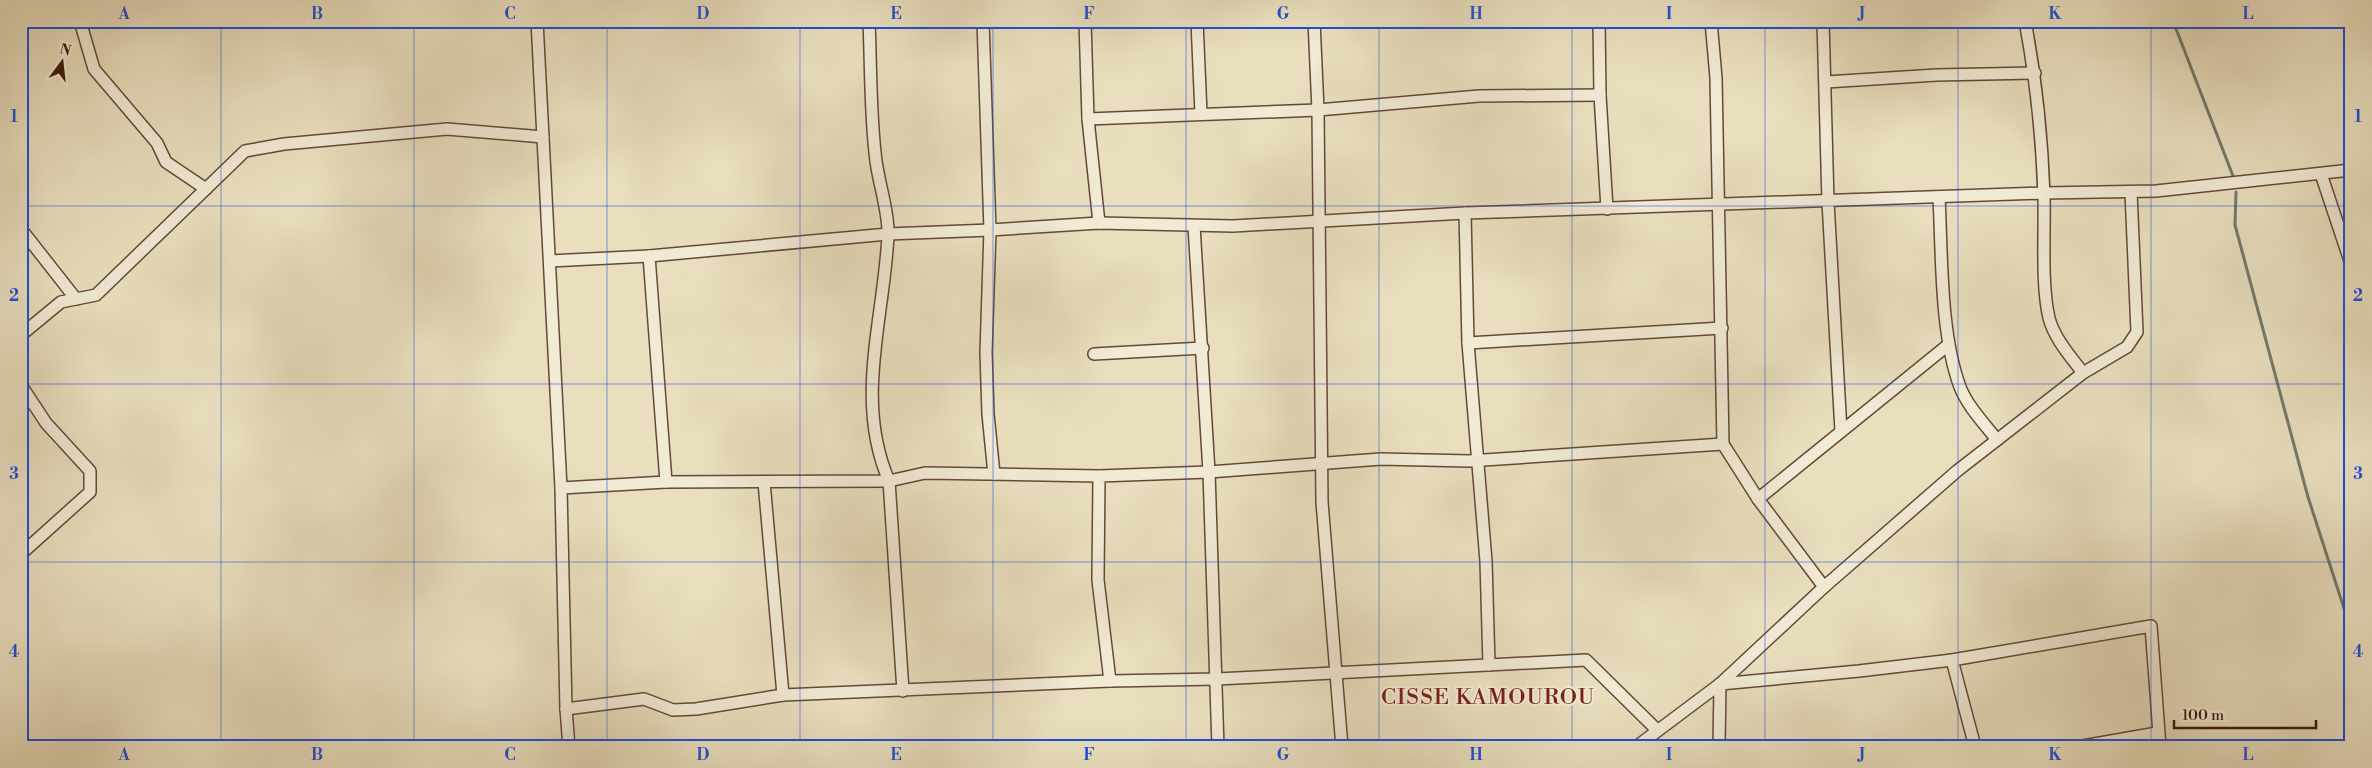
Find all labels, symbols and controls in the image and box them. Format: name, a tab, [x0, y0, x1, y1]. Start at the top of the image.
text: A	[117, 4, 130, 24]
text: B	[311, 4, 323, 24]
text: C	[504, 4, 516, 24]
text: D	[697, 4, 710, 24]
text: E	[890, 4, 902, 24]
text: F	[1083, 4, 1095, 24]
text: G	[1277, 4, 1290, 24]
text: H	[1469, 4, 1483, 24]
text: I	[1666, 4, 1672, 24]
text: J	[1857, 4, 1865, 24]
text: K	[2049, 4, 2063, 24]
text: L	[2243, 4, 2254, 24]
north arrow	[38, 38, 88, 88]
text: N	[57, 40, 73, 61]
text: 1	[10, 107, 18, 127]
text: 1	[2354, 107, 2362, 127]
text: 2	[9, 286, 19, 306]
text: 2	[2353, 286, 2363, 306]
text: 3	[9, 464, 19, 484]
text: 3	[2353, 464, 2363, 484]
text: 4	[9, 642, 20, 662]
text: 4	[2353, 642, 2364, 662]
district label: CISSE KAMOUROU	[1381, 684, 1595, 711]
scale bar	[2174, 698, 2317, 730]
text: 100 m	[2182, 706, 2224, 725]
text: A	[117, 745, 130, 765]
text: B	[311, 745, 323, 765]
text: C	[504, 745, 516, 765]
text: D	[697, 745, 710, 765]
text: E	[890, 745, 902, 765]
text: F	[1083, 745, 1095, 765]
text: G	[1277, 745, 1290, 765]
text: H	[1469, 745, 1483, 765]
text: I	[1666, 745, 1672, 765]
text: J	[1857, 745, 1865, 765]
text: K	[2049, 745, 2063, 765]
text: L	[2243, 745, 2254, 765]

